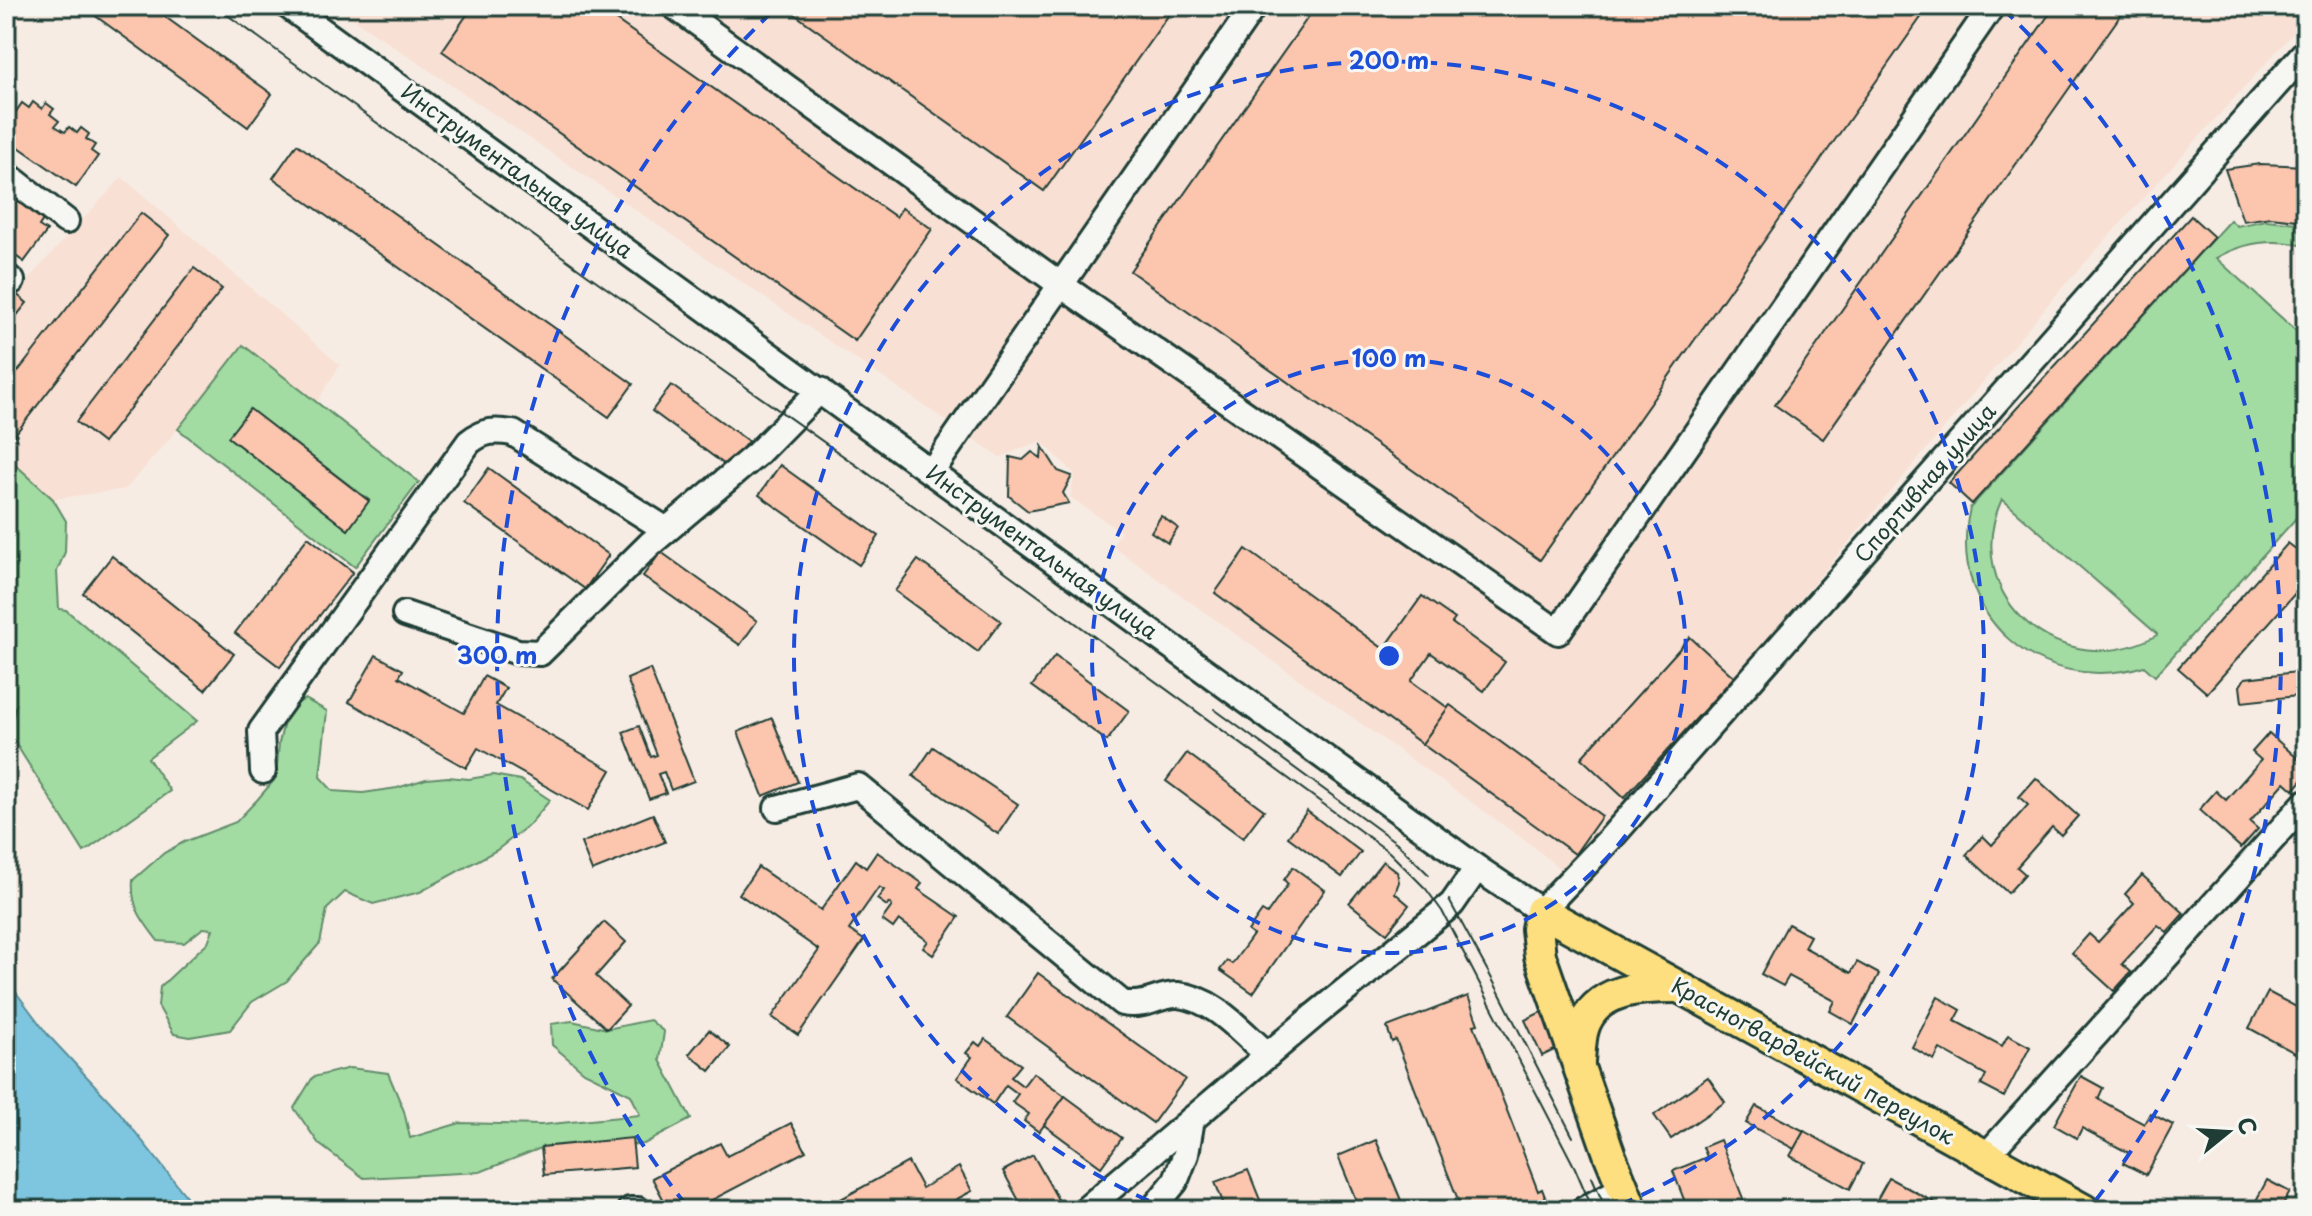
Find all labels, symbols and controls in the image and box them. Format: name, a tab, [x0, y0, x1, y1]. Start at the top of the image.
text: 200 m	[1349, 41, 1429, 77]
street label: Инструментальная улица	[395, 74, 641, 265]
text: 100 m	[1352, 339, 1426, 375]
street label: Спортивная улица	[1845, 395, 2003, 569]
street label: Инструментальная улица	[920, 455, 1166, 646]
text: 300 m	[456, 636, 538, 672]
centre of rings	[1375, 642, 1403, 670]
street label: Красногвардейский переулок	[1666, 968, 1962, 1152]
north arrow	[2188, 1092, 2268, 1172]
text: С	[2230, 1112, 2267, 1138]

